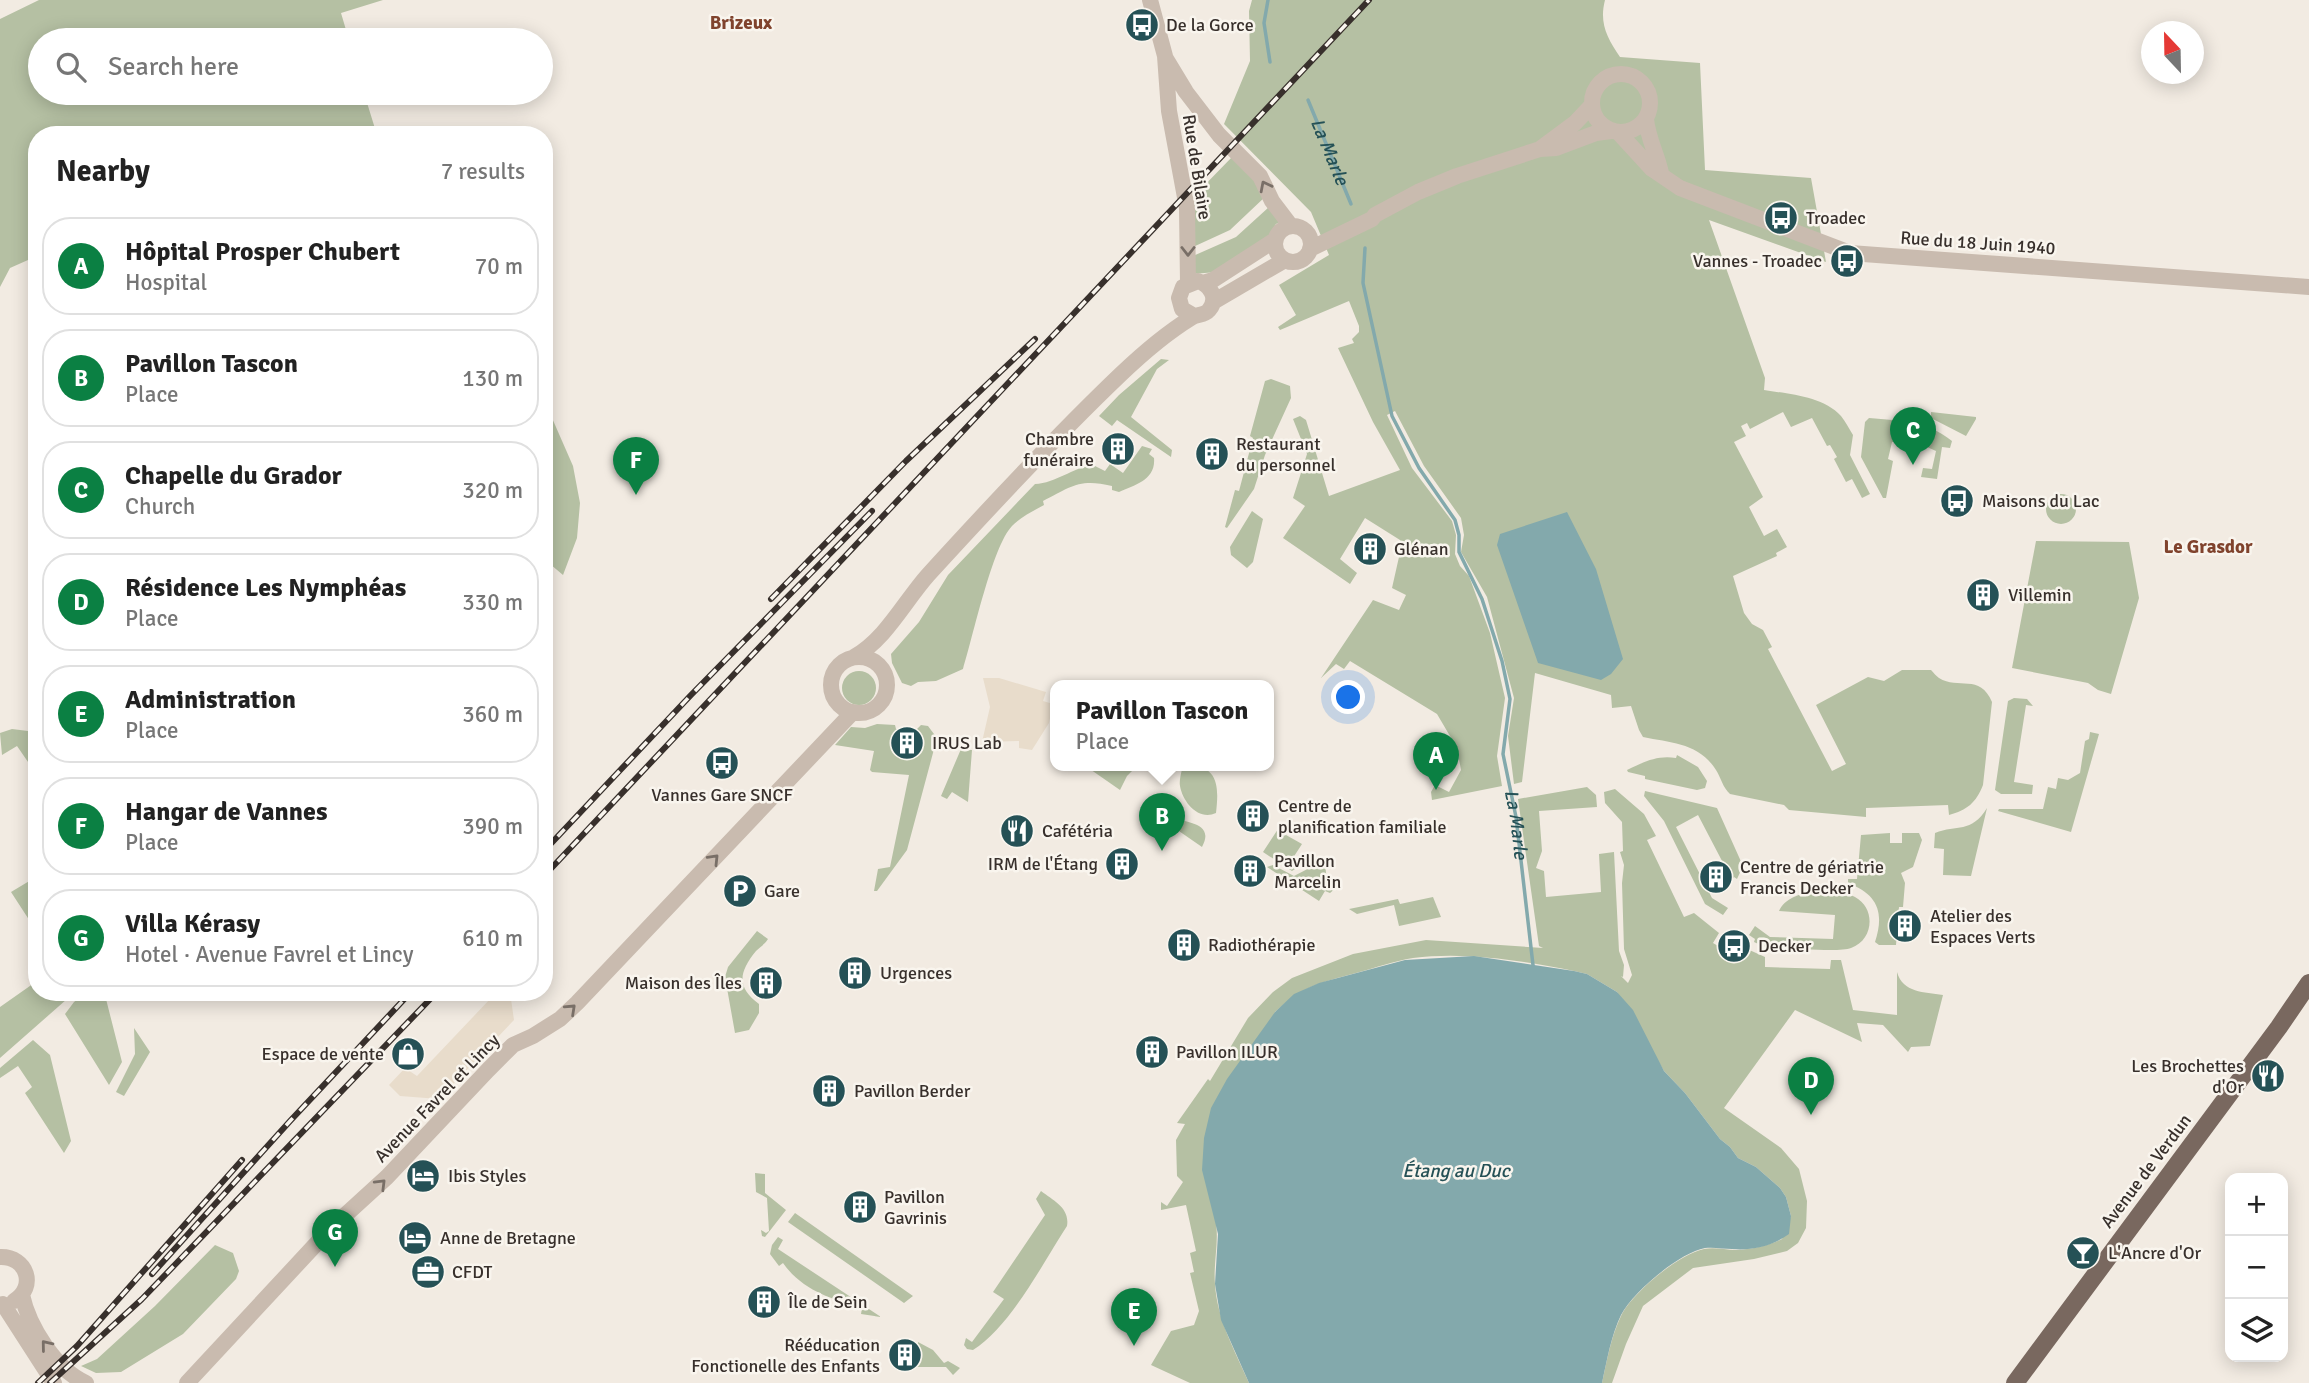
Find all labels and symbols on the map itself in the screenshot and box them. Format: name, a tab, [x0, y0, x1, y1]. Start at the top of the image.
bus stop icon: De la Gorce	[1123, 6, 1161, 44]
district label: Brizeux	[710, 11, 773, 35]
place label: De la Gorce	[1166, 14, 1254, 36]
north arrow	[2141, 21, 2204, 84]
street label: Rue de Bilaire	[1178, 113, 1216, 221]
water label: La Marle	[1305, 115, 1355, 190]
one-way arrow	[1260, 181, 1273, 193]
bus stop icon: Troadec	[1762, 199, 1800, 237]
place label: Troadec	[1806, 207, 1866, 229]
street label: Rue du 18 Juin 1940	[1900, 227, 2056, 259]
bus stop icon: Vannes - Troadec	[1828, 242, 1866, 280]
one-way arrow	[1180, 246, 1196, 257]
place label: Vannes - Troadec	[1693, 250, 1822, 272]
pin: C	[1890, 407, 1936, 465]
place label: Chambre funéraire	[1023, 428, 1094, 471]
building icon: Chambre funéraire	[1099, 430, 1137, 468]
place label: Restaurant du personnel	[1236, 433, 1336, 476]
building icon: Restaurant du personnel	[1193, 435, 1231, 473]
pin: F	[613, 437, 659, 495]
bus stop icon: Maisons du Lac	[1938, 482, 1976, 520]
place label: Maisons du Lac	[1982, 490, 2100, 512]
building icon: Glénan	[1351, 530, 1389, 568]
district label: Le Grasdor	[2163, 535, 2253, 559]
place label: Glénan	[1394, 538, 1448, 560]
building icon: Villemin	[1964, 576, 2002, 614]
place label: Villemin	[2008, 584, 2071, 606]
your location	[1331, 680, 1365, 714]
building icon: IRUS Lab	[888, 724, 926, 762]
place label: IRUS Lab	[932, 732, 1002, 754]
pin: A	[1413, 732, 1459, 790]
bus stop icon: Vannes Gare SNCF	[703, 744, 741, 782]
place label: Vannes Gare SNCF	[651, 784, 793, 806]
water label: La Marle	[1499, 787, 1533, 862]
pin: B	[1139, 793, 1185, 851]
place label: Centre de planification familiale	[1278, 795, 1447, 838]
building icon: Centre de planification familiale	[1234, 797, 1272, 835]
restaurant icon: Cafétéria	[998, 812, 1036, 850]
place label: Cafétéria	[1042, 820, 1113, 842]
building icon: IRM de l'Étang	[1103, 845, 1141, 883]
place label: Pavillon Marcelin	[1274, 850, 1341, 893]
building icon: Pavillon Marcelin	[1231, 852, 1269, 890]
place label: IRM de l'Étang	[988, 853, 1098, 875]
one-way arrow	[705, 854, 718, 867]
place label: Centre de gériatrie Francis Decker	[1740, 856, 1884, 899]
building icon: Centre de gériatrie Francis Decker	[1697, 858, 1735, 896]
parking icon: Gare	[721, 872, 759, 910]
place label: Gare	[764, 880, 800, 902]
place label: Atelier des Espaces Verts	[1930, 905, 2036, 948]
building icon: Atelier des Espaces Verts	[1886, 907, 1924, 945]
building icon: Radiothérapie	[1165, 926, 1203, 964]
bus stop icon: Decker	[1715, 927, 1753, 965]
place label: Radiothérapie	[1208, 934, 1315, 956]
place label: Decker	[1758, 935, 1812, 957]
building icon: Urgences	[836, 954, 874, 992]
place label: Urgences	[880, 962, 952, 984]
building icon: Maison des Îles	[747, 964, 785, 1002]
place label: Maison des Îles	[625, 972, 742, 994]
one-way arrow	[563, 1005, 576, 1017]
street label: Avenue Favrel et Lincy	[370, 1029, 505, 1167]
building icon: Pavillon ILUR	[1133, 1033, 1171, 1071]
shop icon: Espace de vente	[389, 1035, 427, 1073]
place label: Pavillon ILUR	[1176, 1041, 1278, 1063]
place label: Espace de vente	[262, 1043, 384, 1065]
place label: Les Brochettes d'Or	[2131, 1055, 2244, 1098]
pin: D	[1788, 1057, 1834, 1115]
restaurant icon: Les Brochettes d'Or	[2249, 1057, 2287, 1095]
building icon: Pavillon Berder	[810, 1072, 848, 1110]
place label: Pavillon Berder	[854, 1080, 971, 1102]
street label: Avenue de Verdun	[2096, 1110, 2196, 1232]
hotel icon: Ibis Styles	[404, 1157, 442, 1195]
water label: Étang au Duc	[1402, 1159, 1512, 1183]
place label: Ibis Styles	[448, 1165, 526, 1187]
one-way arrow	[372, 1179, 385, 1192]
place label: Pavillon Gavrinis	[884, 1186, 947, 1229]
building icon: Pavillon Gavrinis	[841, 1188, 879, 1226]
pin: G	[312, 1209, 358, 1267]
hotel icon: Anne de Bretagne	[396, 1219, 434, 1257]
place label: Anne de Bretagne	[440, 1227, 576, 1249]
bar icon: L'Ancre d'Or	[2064, 1234, 2102, 1272]
place label: L'Ancre d'Or	[2108, 1242, 2202, 1264]
office icon: CFDT	[409, 1253, 447, 1291]
place label: CFDT	[452, 1261, 493, 1283]
building icon: Île de Sein	[745, 1283, 783, 1321]
pin: E	[1111, 1288, 1157, 1346]
place label: Île de Sein	[787, 1291, 868, 1313]
place label: Rééducation Fonctionelle des Enfants	[691, 1334, 880, 1377]
building icon: Rééducation Fonctionelle des Enfants	[886, 1336, 924, 1374]
one-way arrow	[42, 1341, 54, 1354]

